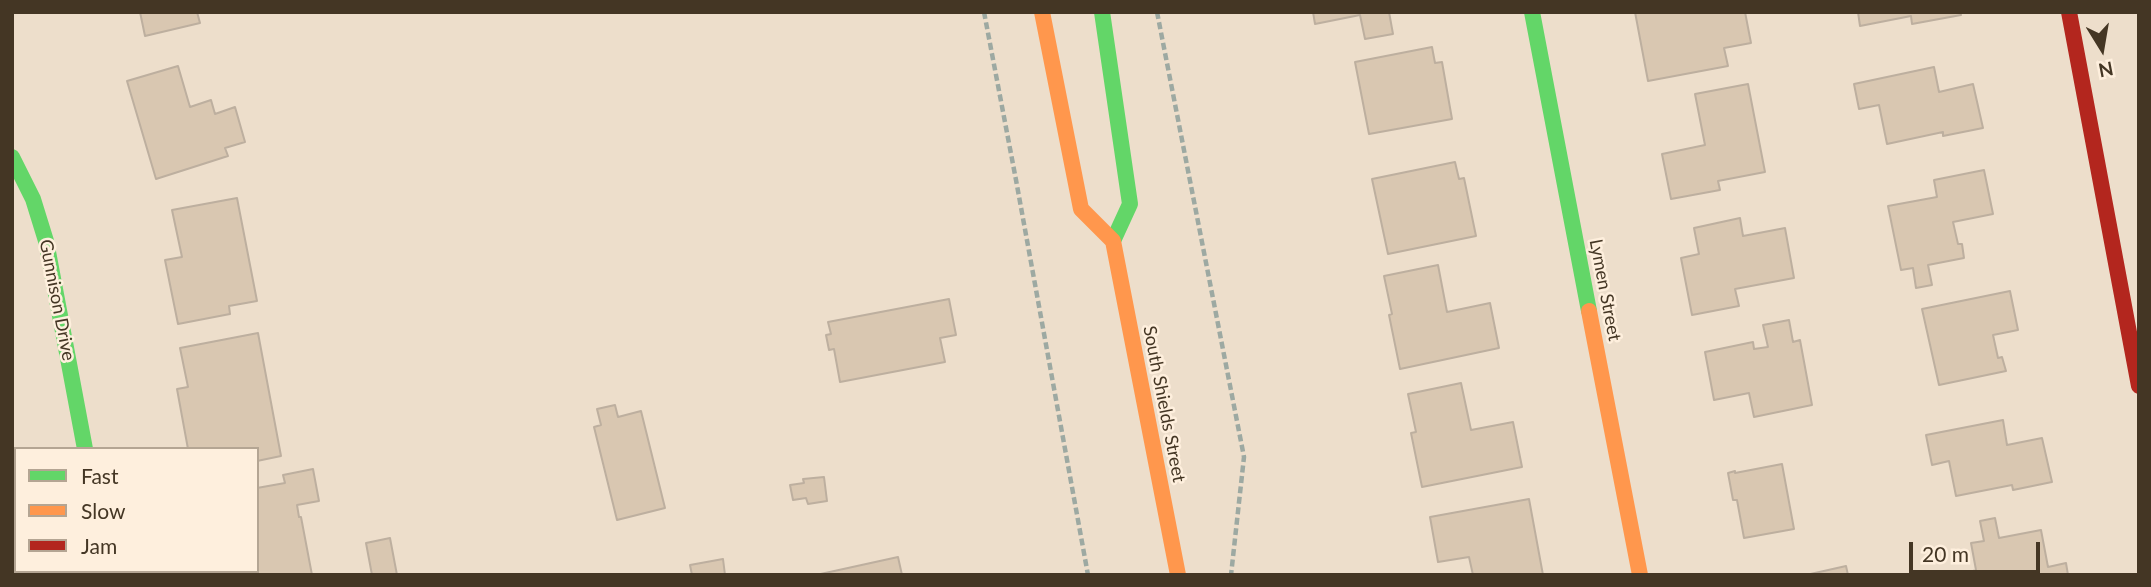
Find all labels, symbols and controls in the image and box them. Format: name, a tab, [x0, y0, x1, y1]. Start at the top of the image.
north arrow	[2067, 14, 2137, 84]
text: N	[2097, 57, 2115, 83]
street label: Lymen Street	[1585, 237, 1625, 343]
street label: Gunnison Drive	[35, 238, 79, 362]
street label: South Shields Street	[1138, 324, 1190, 484]
legend	[14, 447, 259, 573]
text: Fast	[81, 463, 118, 488]
text: Slow	[81, 498, 125, 523]
scale bar	[1913, 528, 2044, 572]
text: Jam	[81, 533, 117, 558]
text: 20 m	[1922, 541, 1969, 566]

